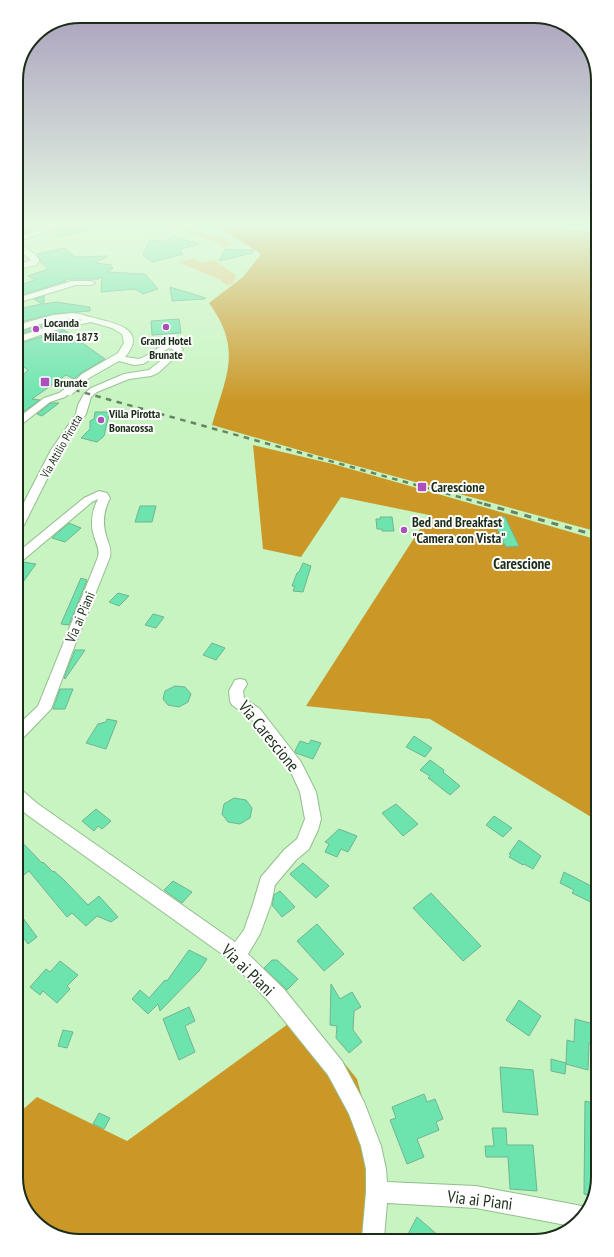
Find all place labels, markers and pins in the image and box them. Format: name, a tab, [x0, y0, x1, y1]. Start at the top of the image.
place label: Locanda Milano 1873	[44, 315, 99, 344]
marker: Grand Hotel Brunate	[161, 322, 171, 332]
marker: Locanda Milano 1873	[31, 324, 41, 334]
place label: Grand Hotel Brunate	[141, 333, 192, 362]
place label: Brunate	[54, 375, 88, 390]
marker: Brunate	[39, 376, 51, 388]
place label: Villa Pirotta Bonacossa	[108, 406, 160, 435]
marker: Villa Pirotta Bonacossa	[96, 415, 106, 425]
place label: Carescione	[431, 478, 485, 496]
marker: Carescione	[416, 481, 428, 493]
place label: Bed and Breakfast "Camera con Vista"	[412, 513, 506, 547]
marker: Bed and Breakfast "Camera con Vista"	[399, 525, 409, 535]

